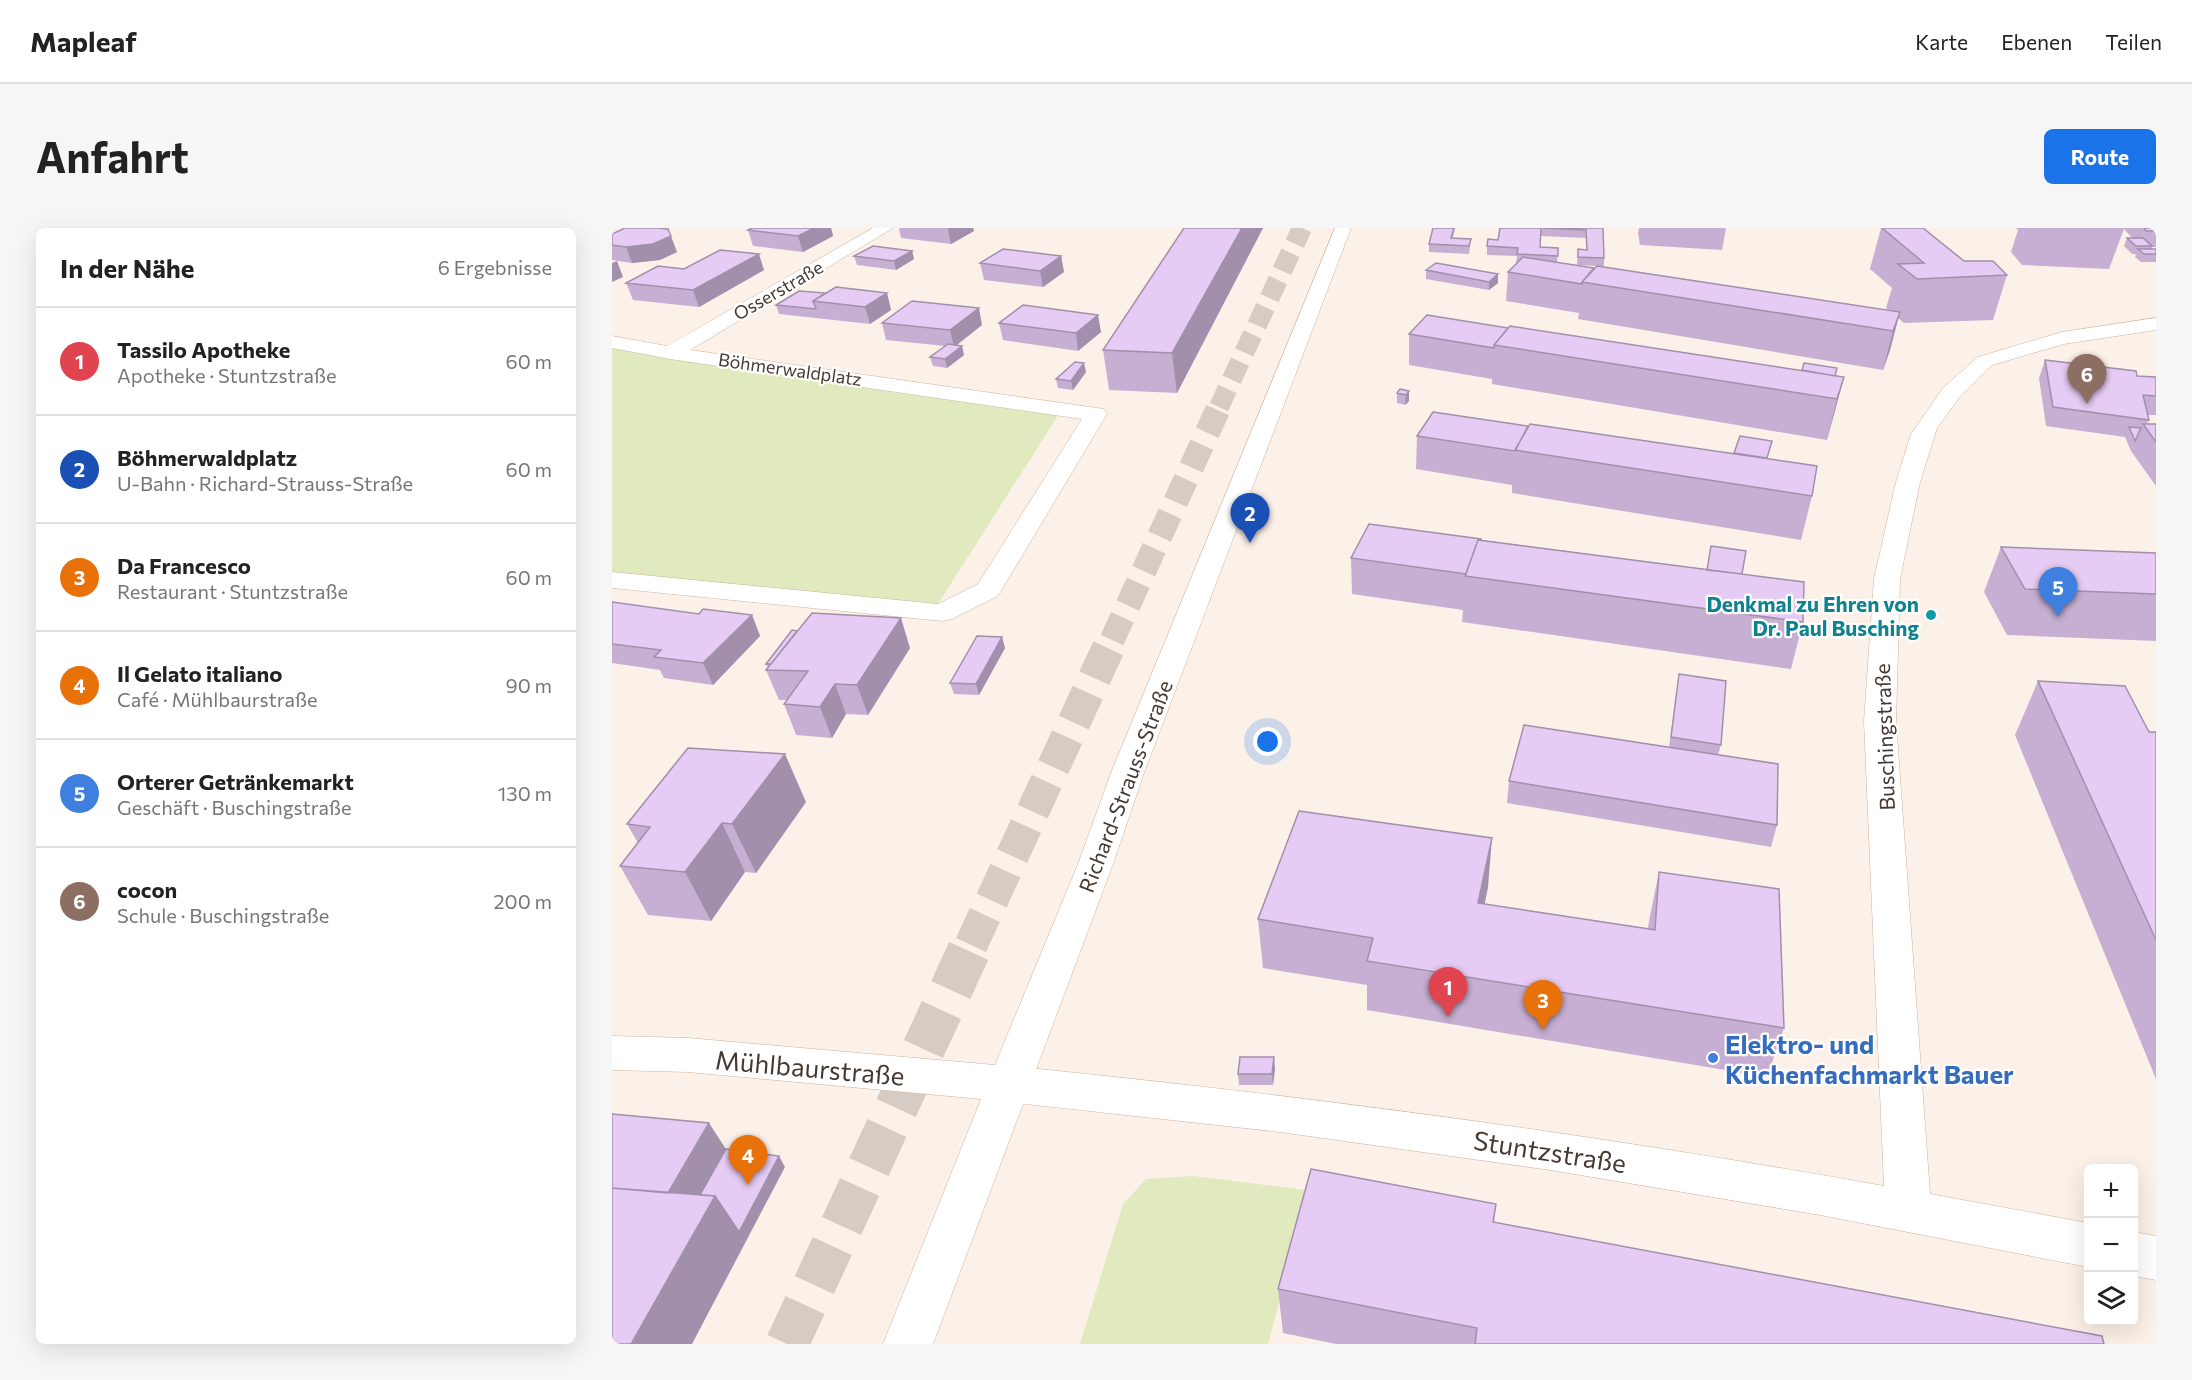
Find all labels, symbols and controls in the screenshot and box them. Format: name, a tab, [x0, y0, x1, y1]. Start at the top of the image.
text: Mapleaf	[30, 24, 137, 58]
text: Karte	[1915, 29, 1968, 54]
text: Ebenen	[2001, 29, 2072, 54]
text: Teilen	[2105, 29, 2162, 54]
button: Route	[2044, 129, 2156, 184]
text: Anfahrt	[36, 130, 189, 182]
text: In der Nähe	[60, 252, 195, 283]
text: 6 Ergebnisse	[438, 255, 552, 279]
street label: Osserstraße	[729, 256, 827, 324]
text: Tassilo Apotheke	[117, 336, 290, 363]
street label: Böhmerwaldplatz	[717, 348, 863, 390]
text: 1	[75, 349, 84, 373]
text: 60 m	[506, 349, 552, 373]
pin: 6	[2068, 354, 2106, 404]
text: Apotheke · Stuntzstraße	[117, 363, 337, 387]
text: Böhmerwaldplatz	[117, 444, 297, 471]
text: 2	[74, 457, 85, 481]
text: 60 m	[506, 457, 552, 481]
text: U-Bahn · Richard-Strauss-Straße	[117, 471, 413, 495]
pin: 2	[1230, 494, 1270, 543]
text: Da Francesco	[117, 552, 251, 579]
text: 3	[74, 565, 85, 589]
text: 60 m	[506, 565, 552, 589]
pin: 5	[2038, 568, 2078, 617]
text: Restaurant · Stuntzstraße	[117, 579, 348, 603]
place label: Denkmal zu Ehren von Dr. Paul Busching	[1706, 591, 1919, 640]
marker: Denkmal zu Ehren von Dr. Paul Busching	[1924, 608, 1938, 622]
text: Il Gelato italiano	[117, 660, 283, 687]
street label: Buschingstraße	[1869, 663, 1899, 811]
text: 4	[73, 673, 86, 697]
text: 90 m	[506, 673, 552, 697]
street label: Richard-Strauss-Straße	[1073, 676, 1177, 896]
text: Café · Mühlbaurstraße	[117, 687, 318, 711]
your location	[1253, 727, 1282, 756]
text: Orterer Getränkemarkt	[117, 768, 354, 795]
text: 5	[74, 781, 85, 805]
text: 130 m	[498, 781, 552, 805]
text: Geschäft · Buschingstraße	[117, 795, 352, 819]
text: cocon	[117, 876, 177, 903]
text: 6	[73, 889, 86, 913]
text: 200 m	[494, 889, 552, 913]
text: Schule · Buschingstraße	[117, 903, 329, 927]
pin: 1	[1428, 968, 1468, 1017]
pin: 3	[1524, 980, 1562, 1030]
place label: Elektro- und Küchenfachmarkt Bauer	[1725, 1028, 2014, 1089]
street label: Mühlbaurstraße	[714, 1043, 906, 1091]
marker: Elektro- und Küchenfachmarkt Bauer	[1706, 1051, 1720, 1065]
street label: Stuntzstraße	[1471, 1124, 1629, 1178]
pin: 4	[728, 1136, 768, 1185]
map controls	[2084, 1164, 2138, 1326]
button: +	[2084, 1164, 2138, 1218]
button: −	[2084, 1218, 2138, 1272]
button: layers	[2084, 1272, 2138, 1326]

